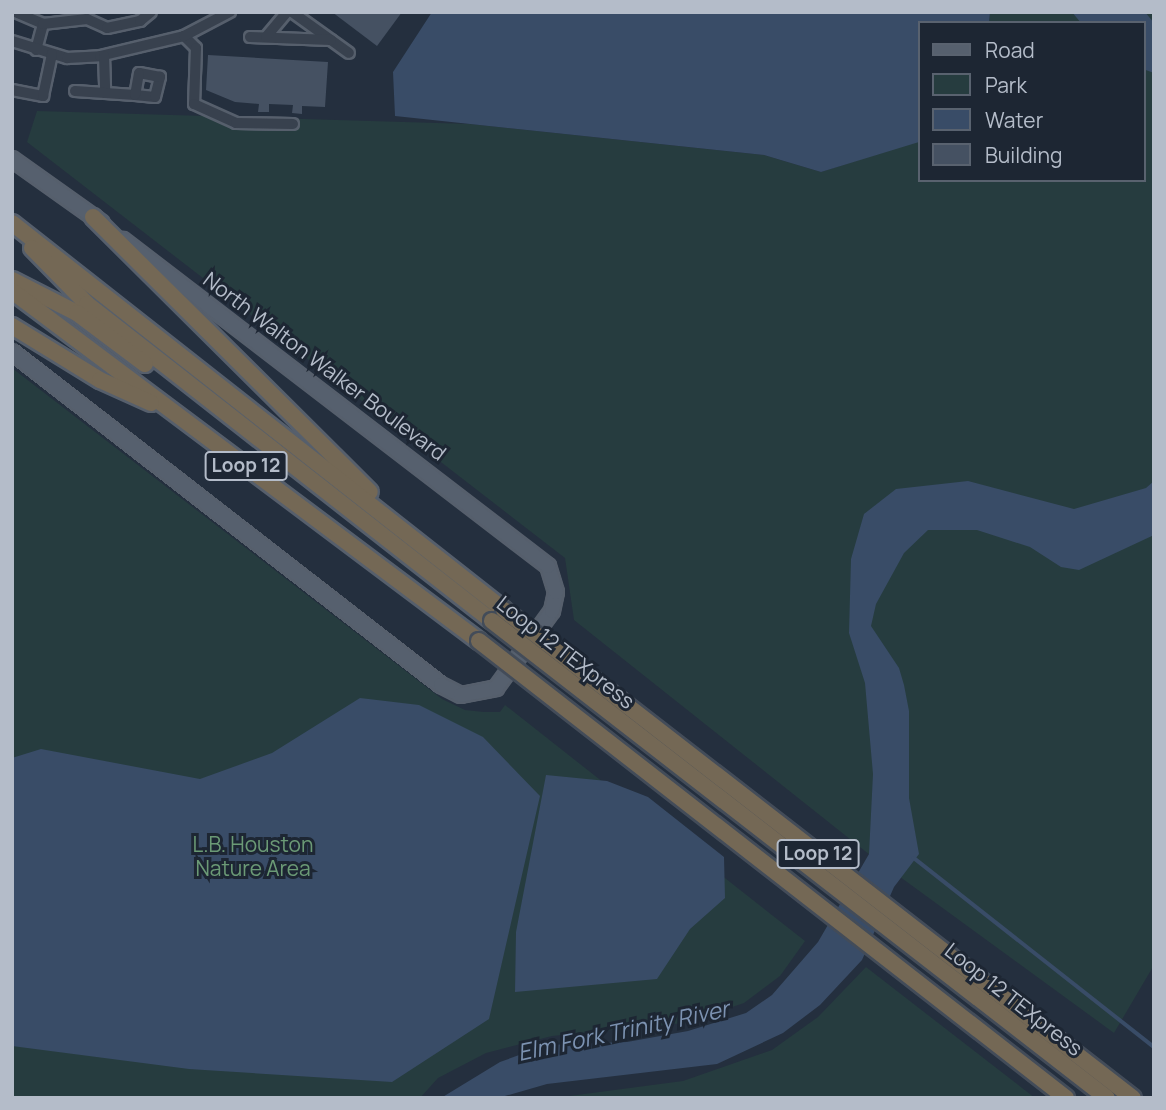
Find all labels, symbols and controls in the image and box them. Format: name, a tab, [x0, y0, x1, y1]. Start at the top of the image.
legend	[918, 21, 1145, 182]
text: Road	[985, 36, 1035, 64]
text: Park	[985, 71, 1027, 99]
text: Water	[985, 106, 1043, 134]
text: Building	[985, 141, 1062, 169]
street label: North Walton Walker Boulevard	[199, 266, 451, 466]
road number: Loop 12	[204, 450, 288, 481]
street label: Loop 12 TEXpress	[492, 590, 640, 714]
park label: L.B. Houston Nature Area	[193, 831, 313, 881]
road number: Loop 12	[776, 838, 860, 870]
street label: Loop 12 TEXpress	[940, 937, 1088, 1061]
water label: Elm Fork Trinity River	[515, 994, 731, 1066]

